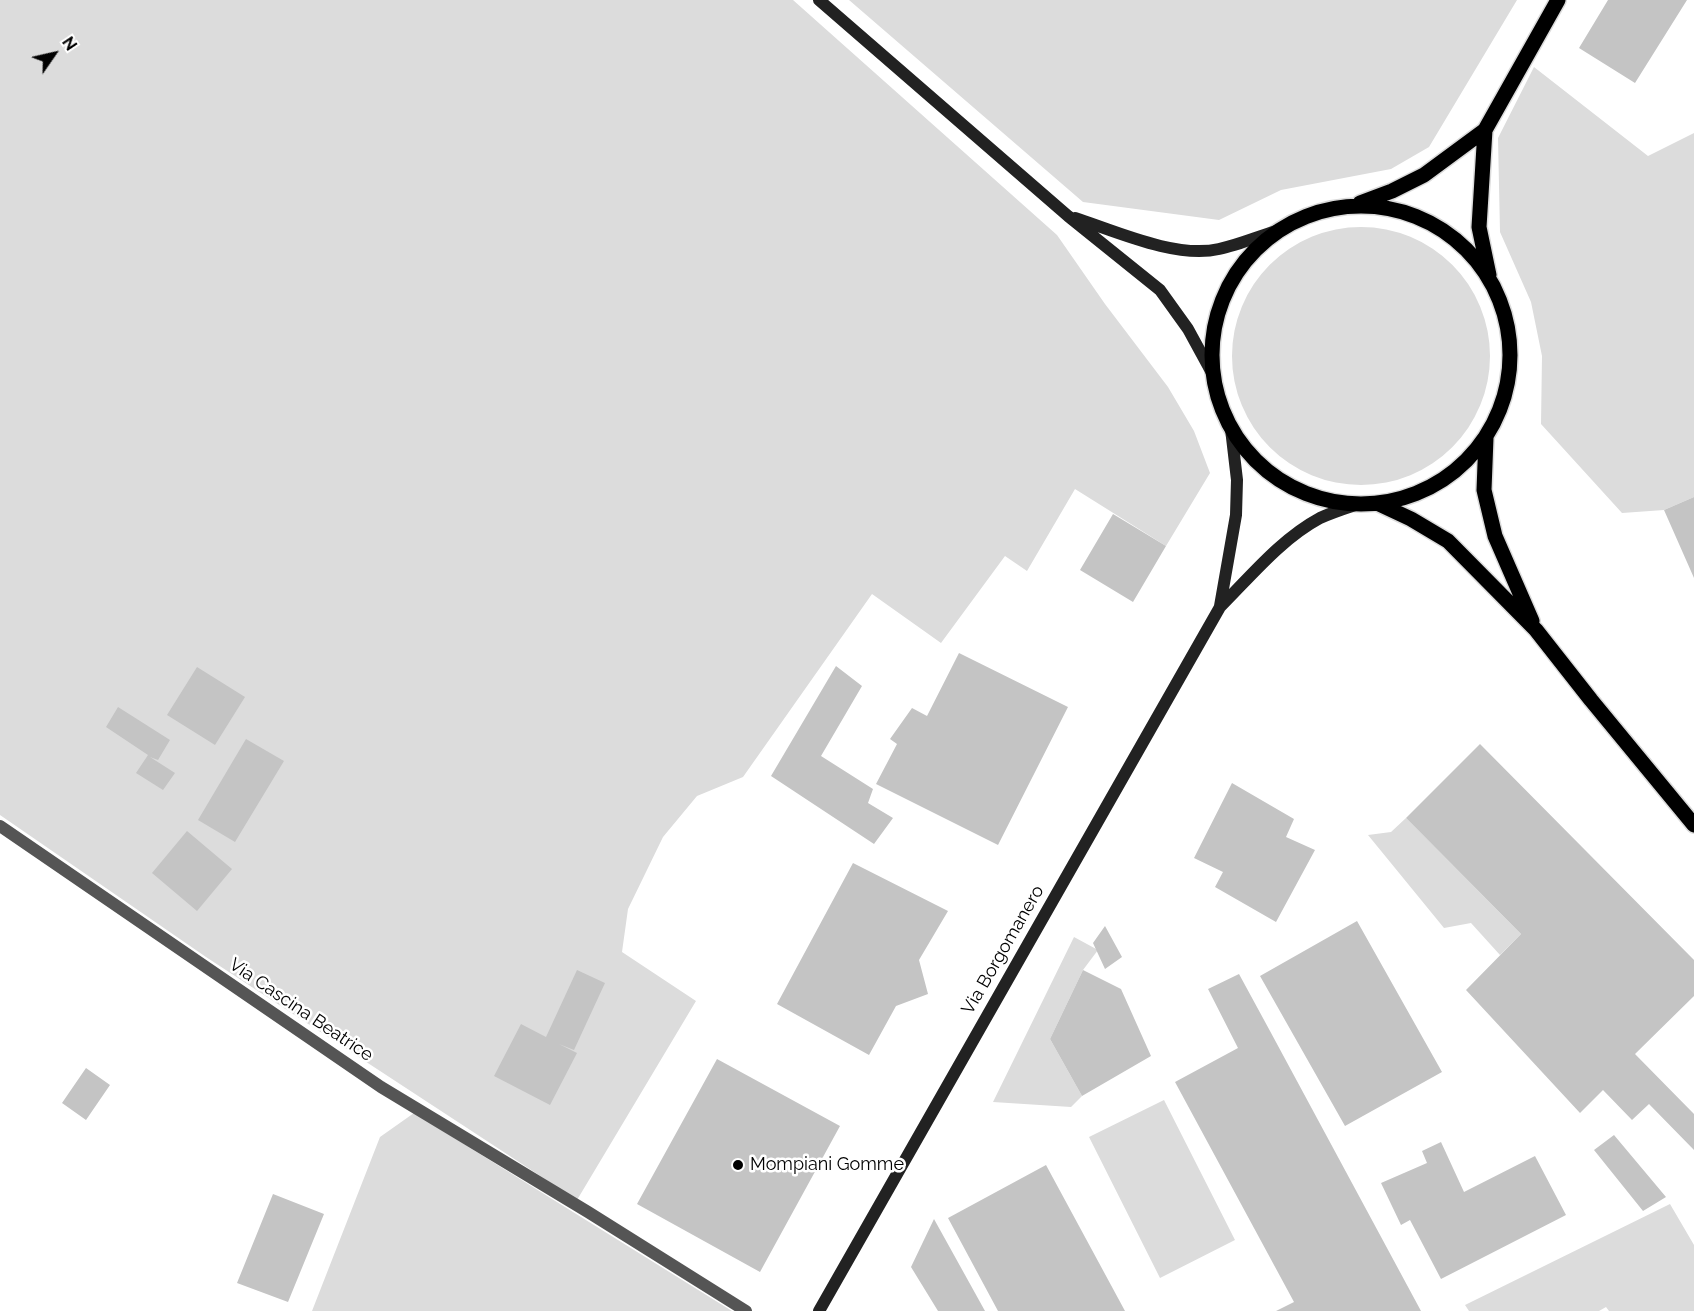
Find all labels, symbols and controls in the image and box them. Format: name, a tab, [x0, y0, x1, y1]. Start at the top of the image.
north arrow	[24, 24, 84, 84]
text: N	[58, 33, 81, 54]
street label: Via Borgomanero	[957, 882, 1049, 1018]
street label: Via Cascina Beatrice	[225, 954, 377, 1066]
place label: Mompiani Gomme	[750, 1154, 904, 1176]
marker: Mompiani Gomme	[731, 1158, 745, 1172]

